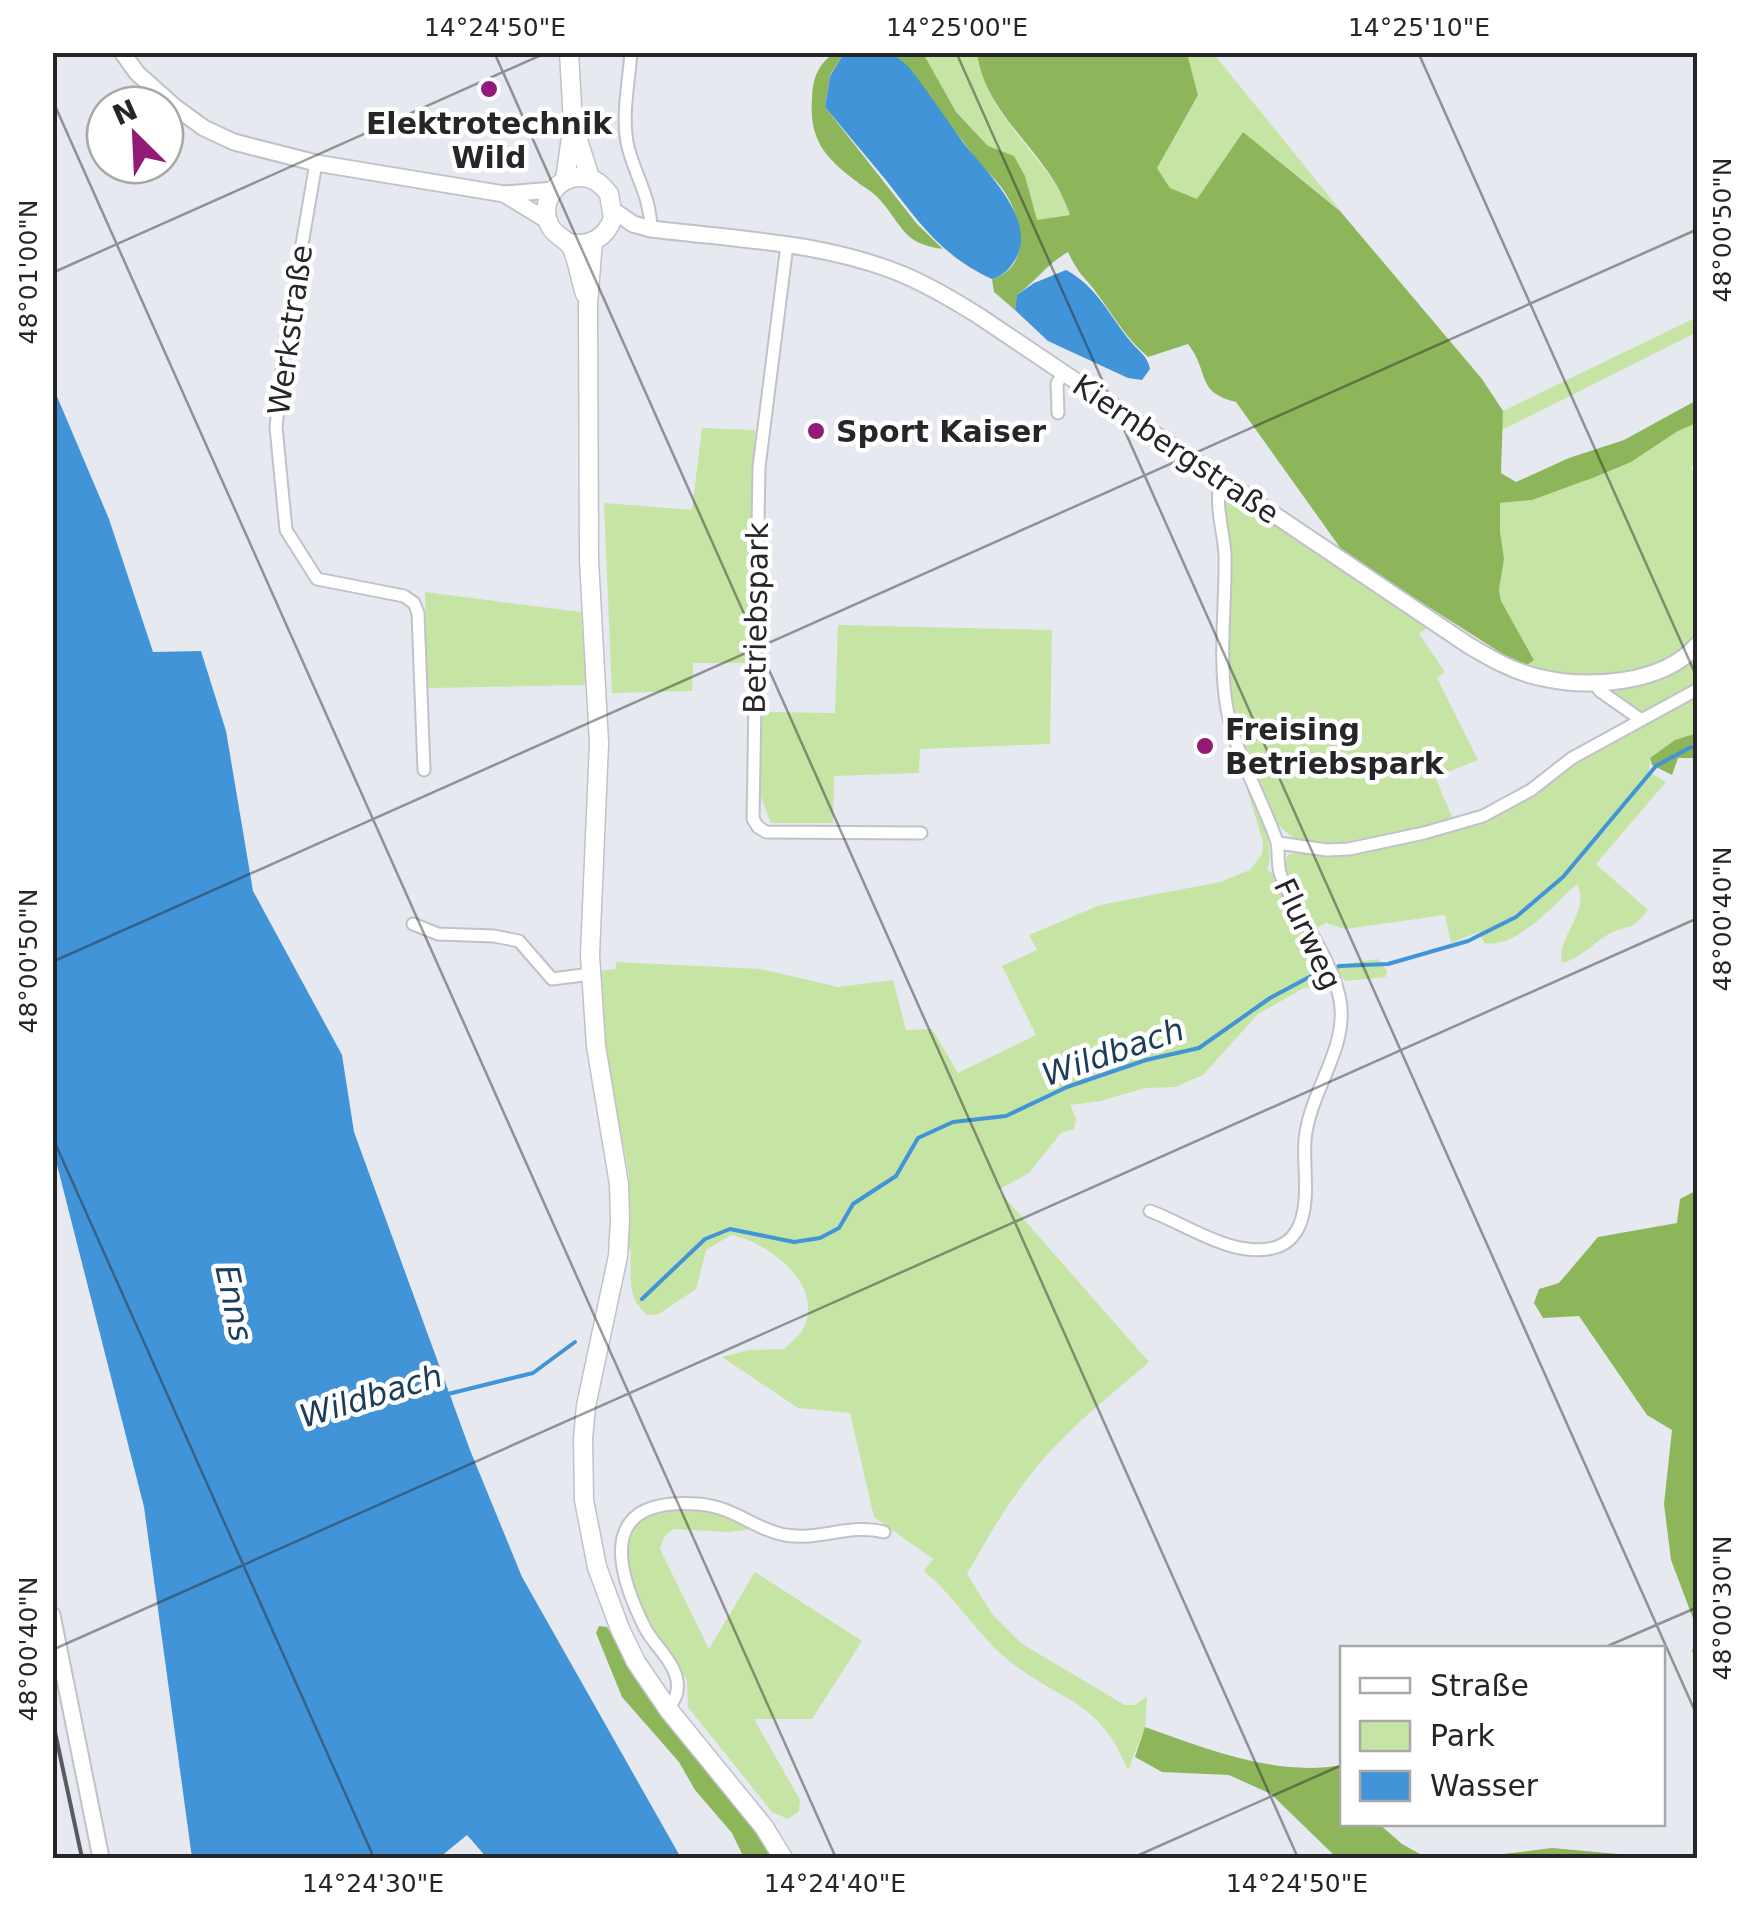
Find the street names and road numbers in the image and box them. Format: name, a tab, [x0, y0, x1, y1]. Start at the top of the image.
street label: Werkstraße	[261, 243, 319, 417]
street label: Kiernbergstraße	[1066, 367, 1286, 531]
street label: Betriebspark	[737, 521, 775, 714]
street label: Flurweg	[1267, 873, 1349, 995]

